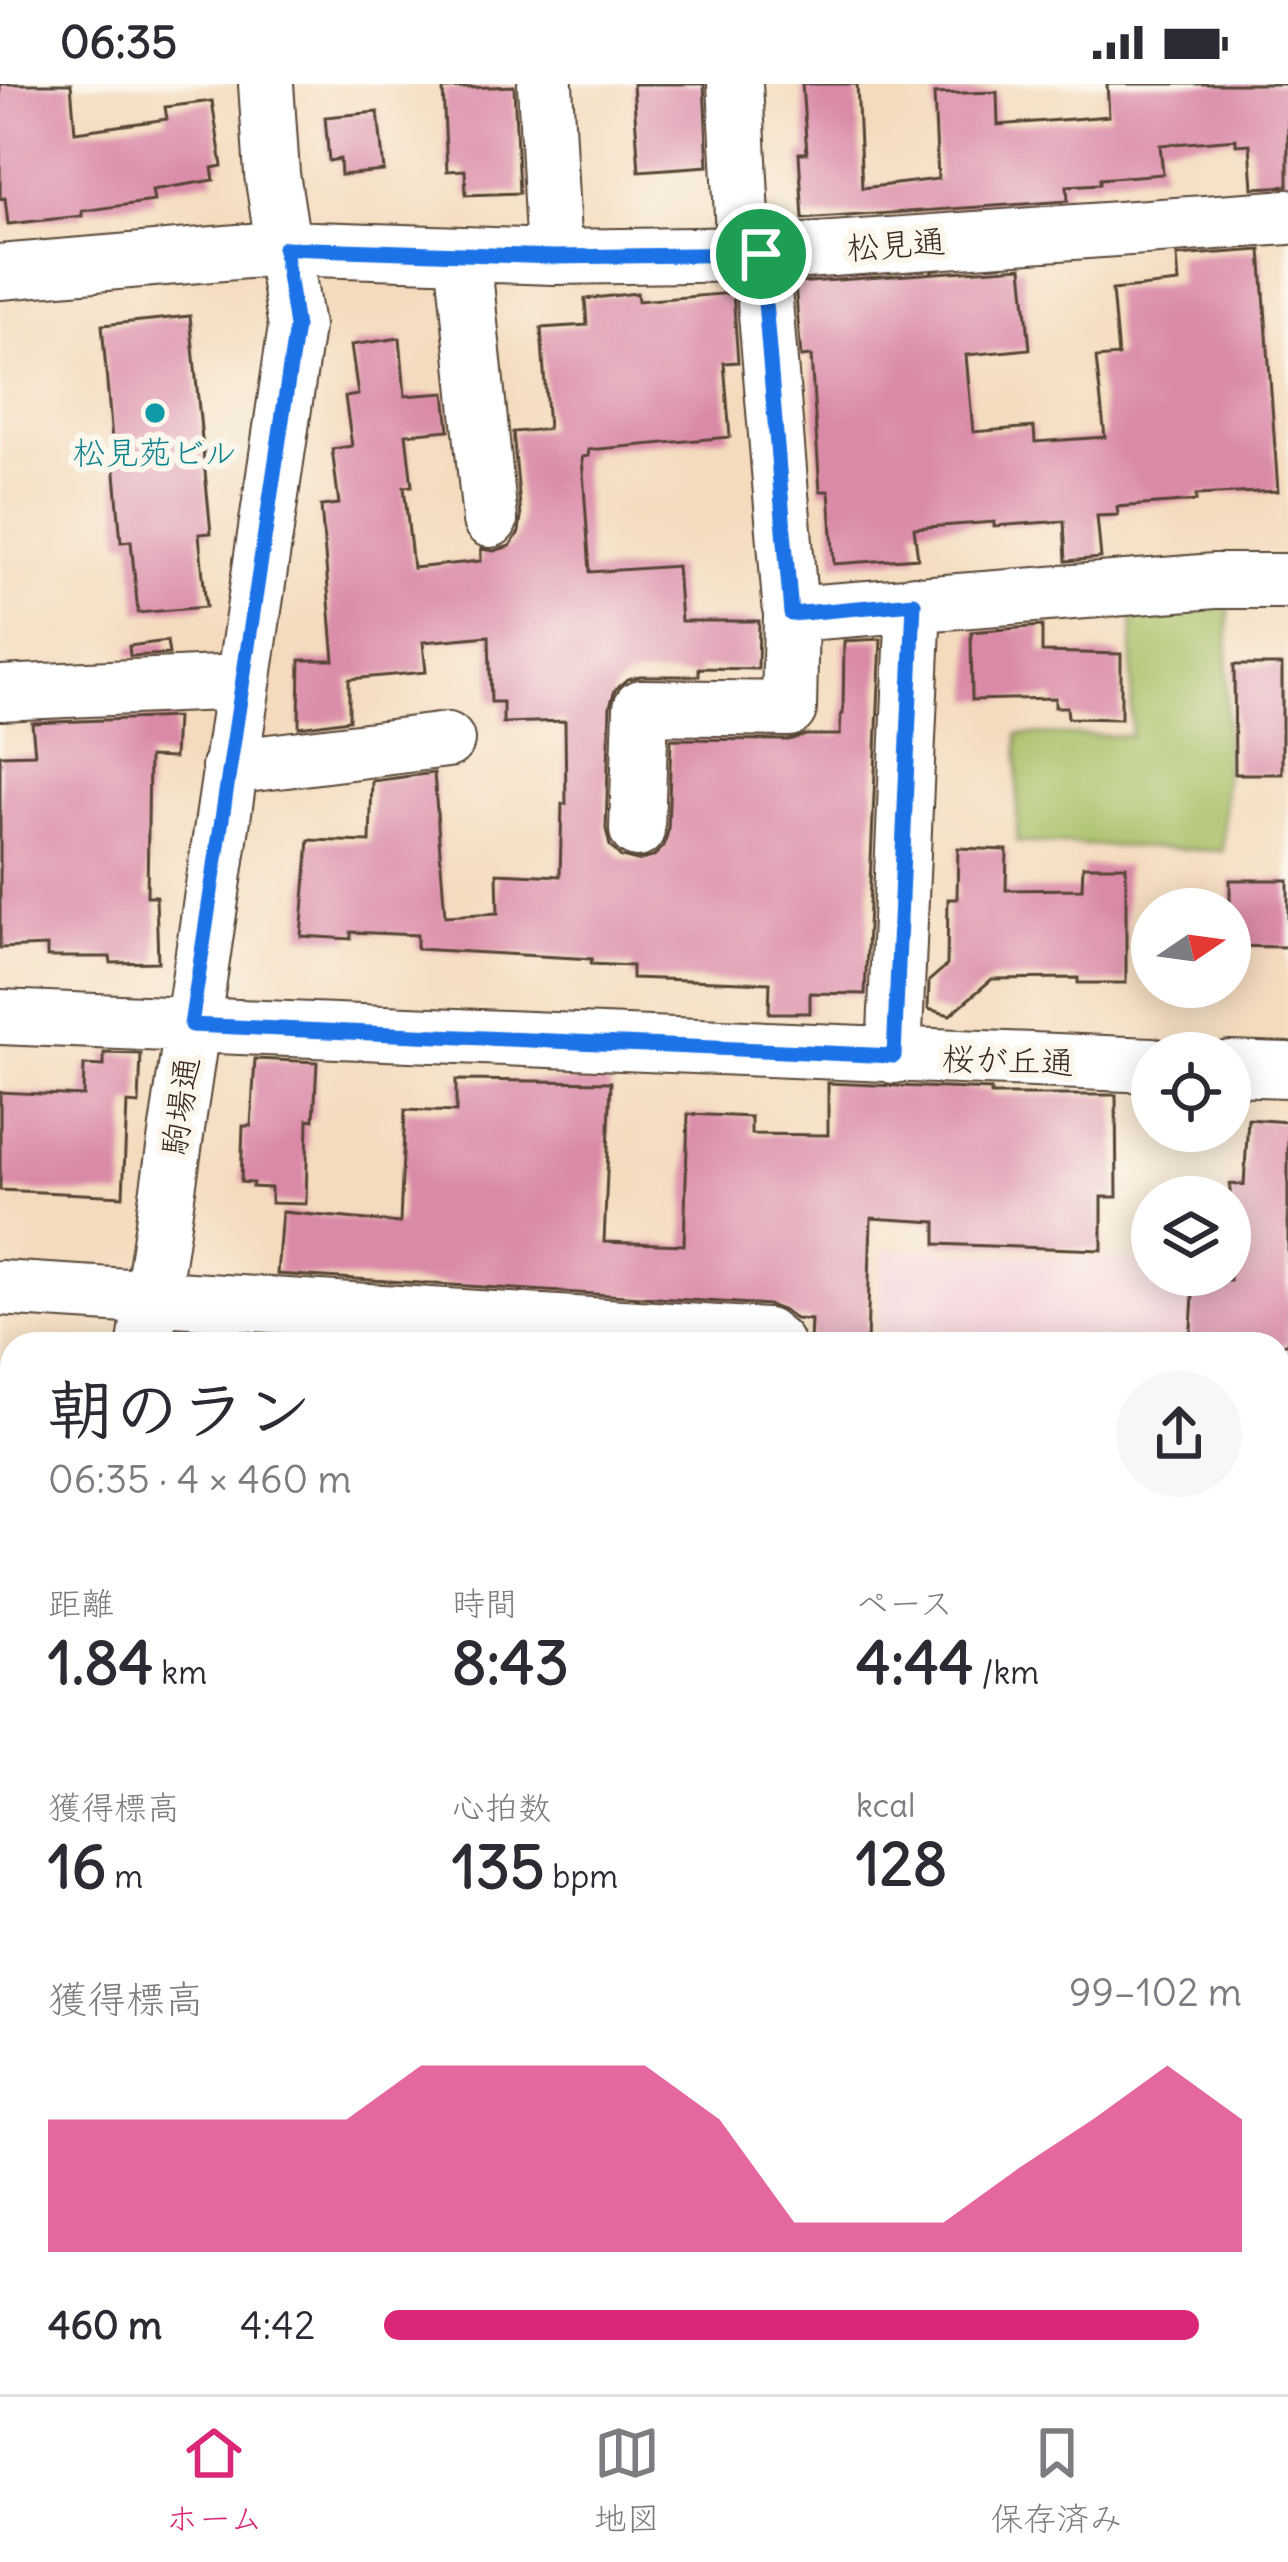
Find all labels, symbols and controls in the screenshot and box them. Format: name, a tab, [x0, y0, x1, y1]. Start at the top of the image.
text: 06:35	[60, 14, 177, 70]
pin	[710, 203, 812, 305]
street label: 松見通	[845, 220, 947, 268]
icon: arrive	[728, 221, 794, 287]
marker: 松見苑ビル	[142, 400, 168, 426]
place label: 松見苑ビル	[73, 431, 237, 473]
north arrow	[1131, 888, 1251, 1008]
map controls	[1131, 888, 1251, 1296]
button: locate	[1131, 1032, 1251, 1152]
street label: 桜が丘通	[941, 1037, 1075, 1083]
street label: 駒場通	[152, 1054, 208, 1158]
button: layers	[1131, 1176, 1251, 1296]
text: 朝のラン	[48, 1368, 312, 1451]
button: share	[1116, 1371, 1242, 1497]
text: 06:35 · 4 × 460 m	[48, 1455, 352, 1504]
text: 距離	[48, 1582, 114, 1624]
text: 時間	[452, 1582, 518, 1624]
text: ペース	[856, 1582, 953, 1624]
text: 1.84	[48, 1625, 153, 1700]
text: 8:43	[452, 1625, 569, 1700]
text: 4:44	[856, 1625, 974, 1700]
text: km	[153, 1651, 207, 1693]
text: /km	[974, 1651, 1039, 1693]
text: kcal	[856, 1784, 915, 1826]
text: 獲得標高	[48, 1786, 180, 1828]
text: 心拍数	[452, 1786, 551, 1828]
text: 128	[856, 1826, 947, 1901]
text: 16	[48, 1829, 106, 1904]
text: 135	[452, 1829, 544, 1904]
text: m	[106, 1855, 143, 1897]
text: bpm	[544, 1855, 618, 1897]
text: 99–102 m	[1069, 1968, 1242, 2017]
text: 獲得標高	[48, 1975, 204, 2024]
text: 460 m	[48, 2301, 162, 2350]
text: 4:42	[240, 2301, 315, 2350]
tab: ホーム	[165, 2420, 263, 2540]
tab: 地図	[594, 2420, 660, 2540]
tab: 保存済み	[991, 2420, 1123, 2540]

